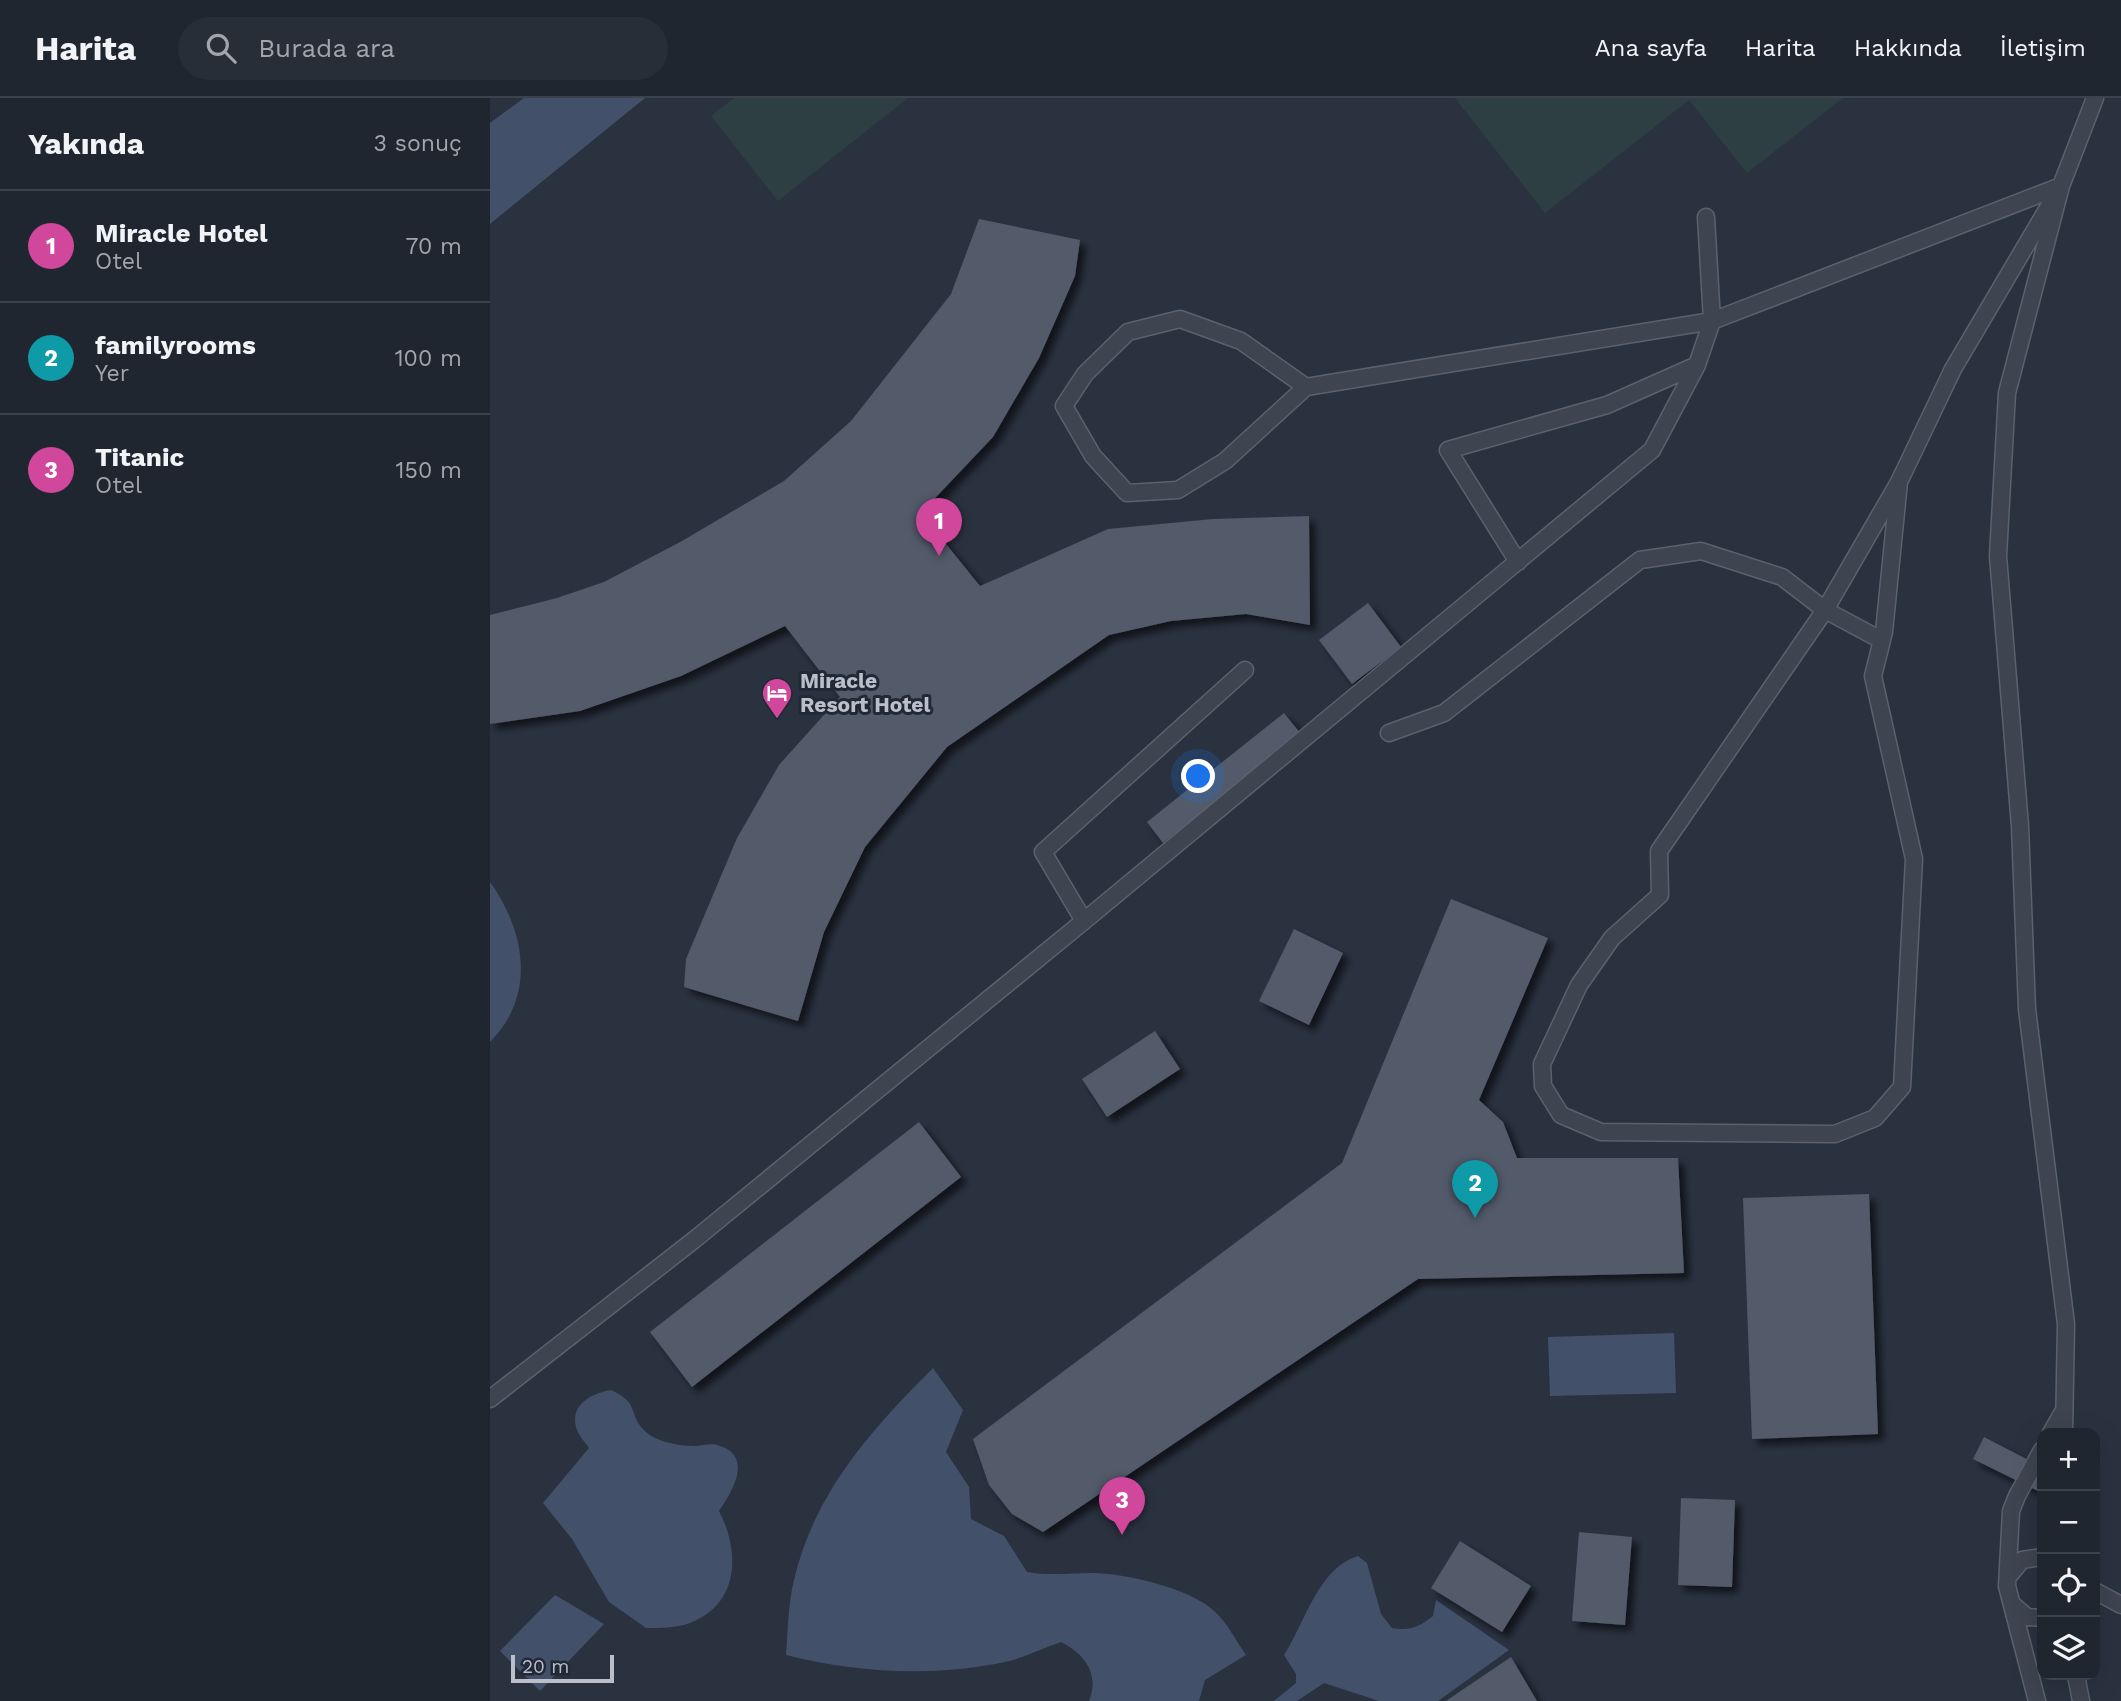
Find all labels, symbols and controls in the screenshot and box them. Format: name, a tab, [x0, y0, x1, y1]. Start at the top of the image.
search box	[178, 17, 668, 80]
text: Harita	[35, 29, 136, 68]
icon: search	[202, 29, 240, 67]
text: Burada ara	[258, 33, 395, 63]
text: Ana sayfa	[1595, 34, 1707, 62]
text: Harita	[1745, 34, 1816, 62]
text: Hakkında	[1854, 34, 1962, 62]
text: İletişim	[2000, 34, 2086, 62]
text: Yakında	[28, 126, 144, 161]
text: 3 sonuç	[374, 130, 462, 157]
text: Miracle Hotel	[95, 218, 268, 248]
text: 1	[46, 233, 56, 260]
text: 70 m	[405, 233, 462, 260]
text: Otel	[95, 248, 142, 275]
text: familyrooms	[95, 330, 256, 360]
text: 2	[44, 345, 58, 372]
text: 100 m	[395, 345, 462, 372]
text: Yer	[95, 360, 129, 387]
text: Titanic	[95, 442, 184, 472]
text: 3	[44, 457, 58, 484]
text: 150 m	[396, 457, 462, 484]
text: Otel	[95, 472, 142, 499]
pin: 1	[916, 498, 962, 556]
place label: Miracle Resort Hotel	[800, 668, 931, 717]
hotel icon: Miracle Resort Hotel	[760, 676, 794, 720]
your location	[1181, 759, 1215, 793]
pin: 2	[1452, 1160, 1498, 1218]
map controls	[2037, 1428, 2100, 1680]
button: +	[2037, 1428, 2100, 1491]
pin: 3	[1099, 1477, 1145, 1535]
button: −	[2037, 1491, 2100, 1554]
button: locate	[2037, 1554, 2100, 1617]
button: layers	[2037, 1617, 2100, 1680]
scale bar	[511, 1652, 614, 1684]
text: 20 m	[522, 1655, 569, 1678]

